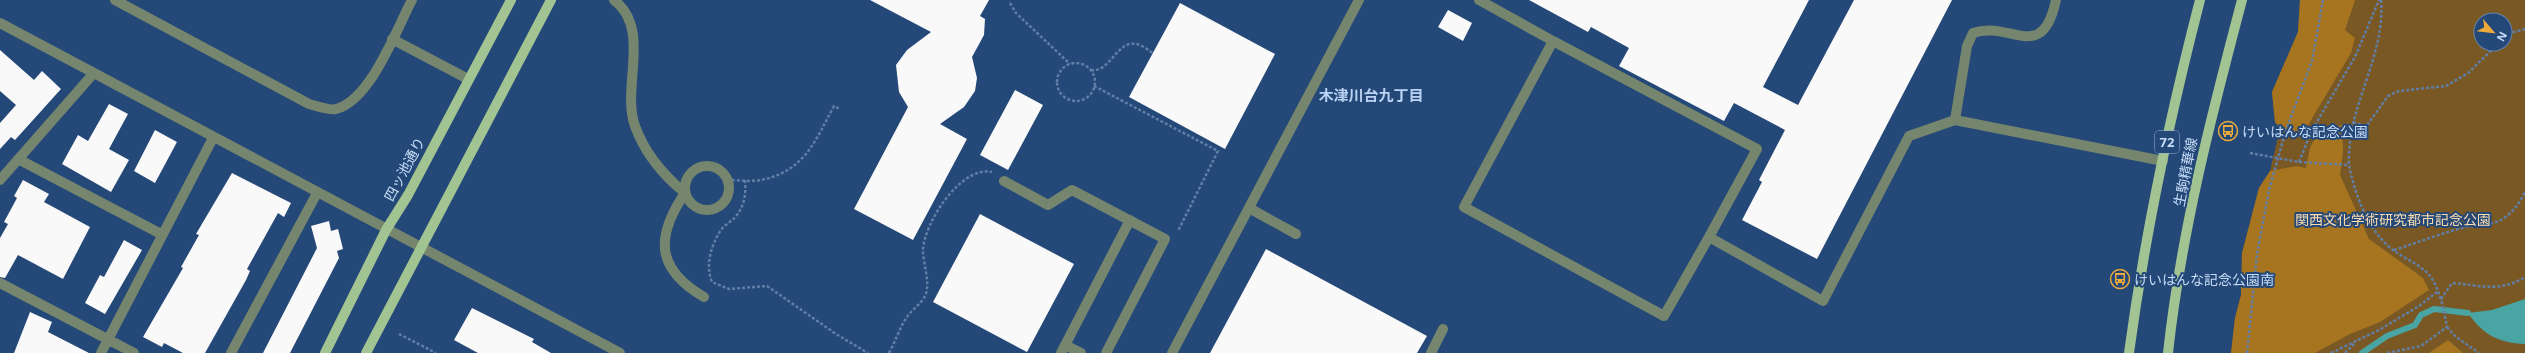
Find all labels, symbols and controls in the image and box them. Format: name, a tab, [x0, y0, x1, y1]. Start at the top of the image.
north arrow	[2473, 12, 2513, 52]
text: N	[2494, 29, 2511, 44]
district label: 木津川台九丁目	[1318, 85, 1424, 105]
bus stop icon: けいはんな記念公園	[2217, 120, 2239, 142]
place label: けいはんな記念公園	[2242, 122, 2368, 141]
road number: 72	[2155, 131, 2179, 153]
street label: 四ッ池通り	[379, 134, 429, 204]
street label: 生駒精華線	[2169, 136, 2201, 208]
park label: 関西文化学術研究都市記念公園	[2295, 210, 2491, 229]
bus stop icon: けいはんな記念公園南	[2109, 268, 2131, 290]
place label: けいはんな記念公園南	[2134, 270, 2274, 289]

